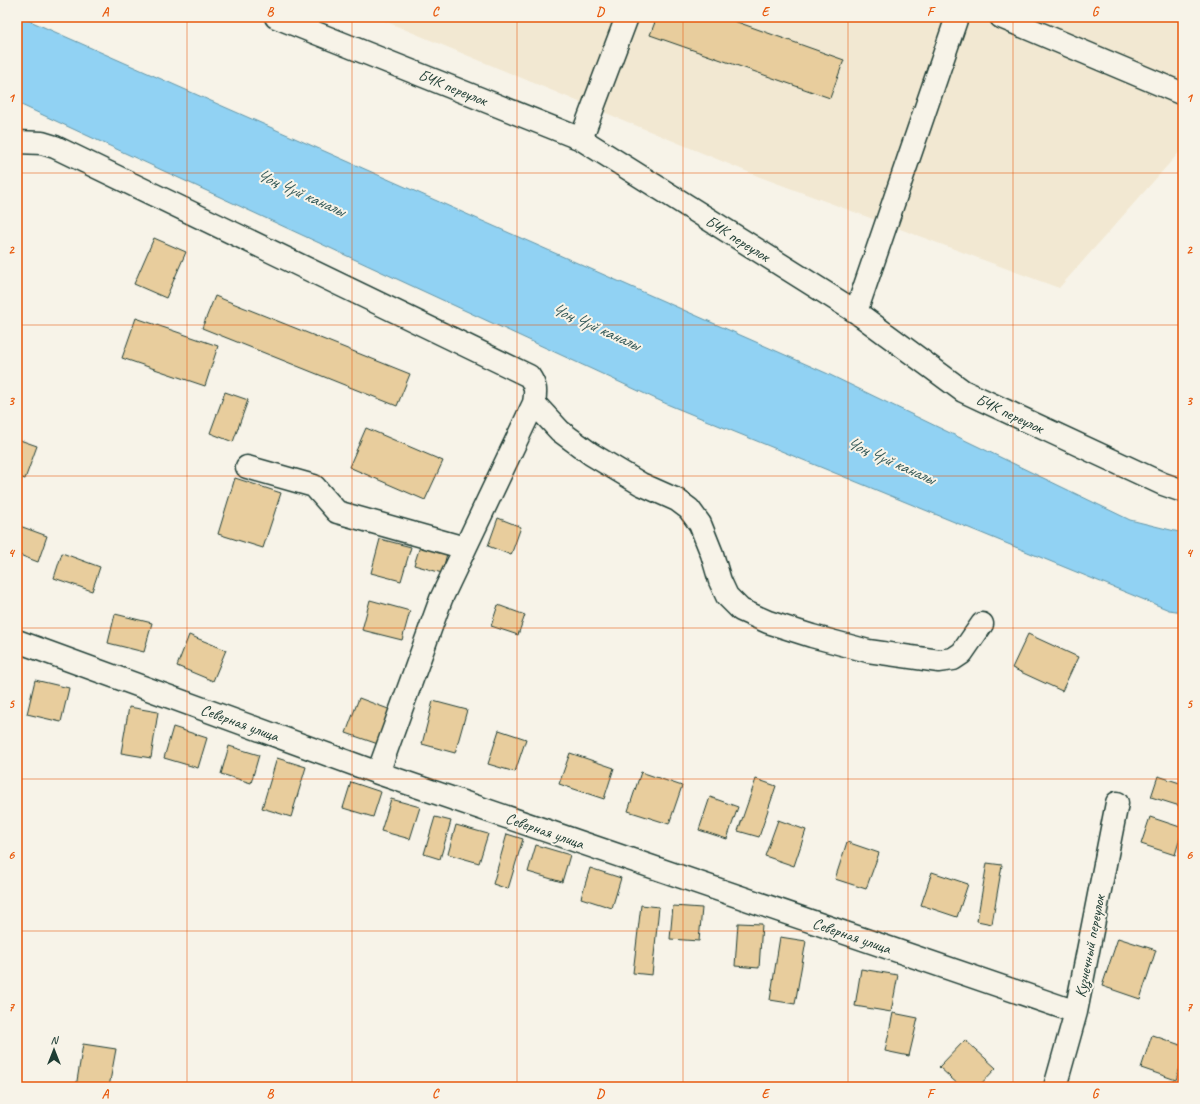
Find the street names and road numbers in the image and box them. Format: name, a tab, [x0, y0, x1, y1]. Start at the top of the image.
street label: БЧК переулок	[415, 65, 492, 111]
street label: БЧК переулок	[702, 211, 775, 268]
street label: БЧК переулок	[973, 390, 1048, 439]
street label: Северная улица	[198, 700, 282, 747]
street label: Северная улица	[503, 808, 588, 854]
street label: Кузнечный переулок	[1070, 891, 1110, 999]
street label: Северная улица	[810, 913, 895, 959]

